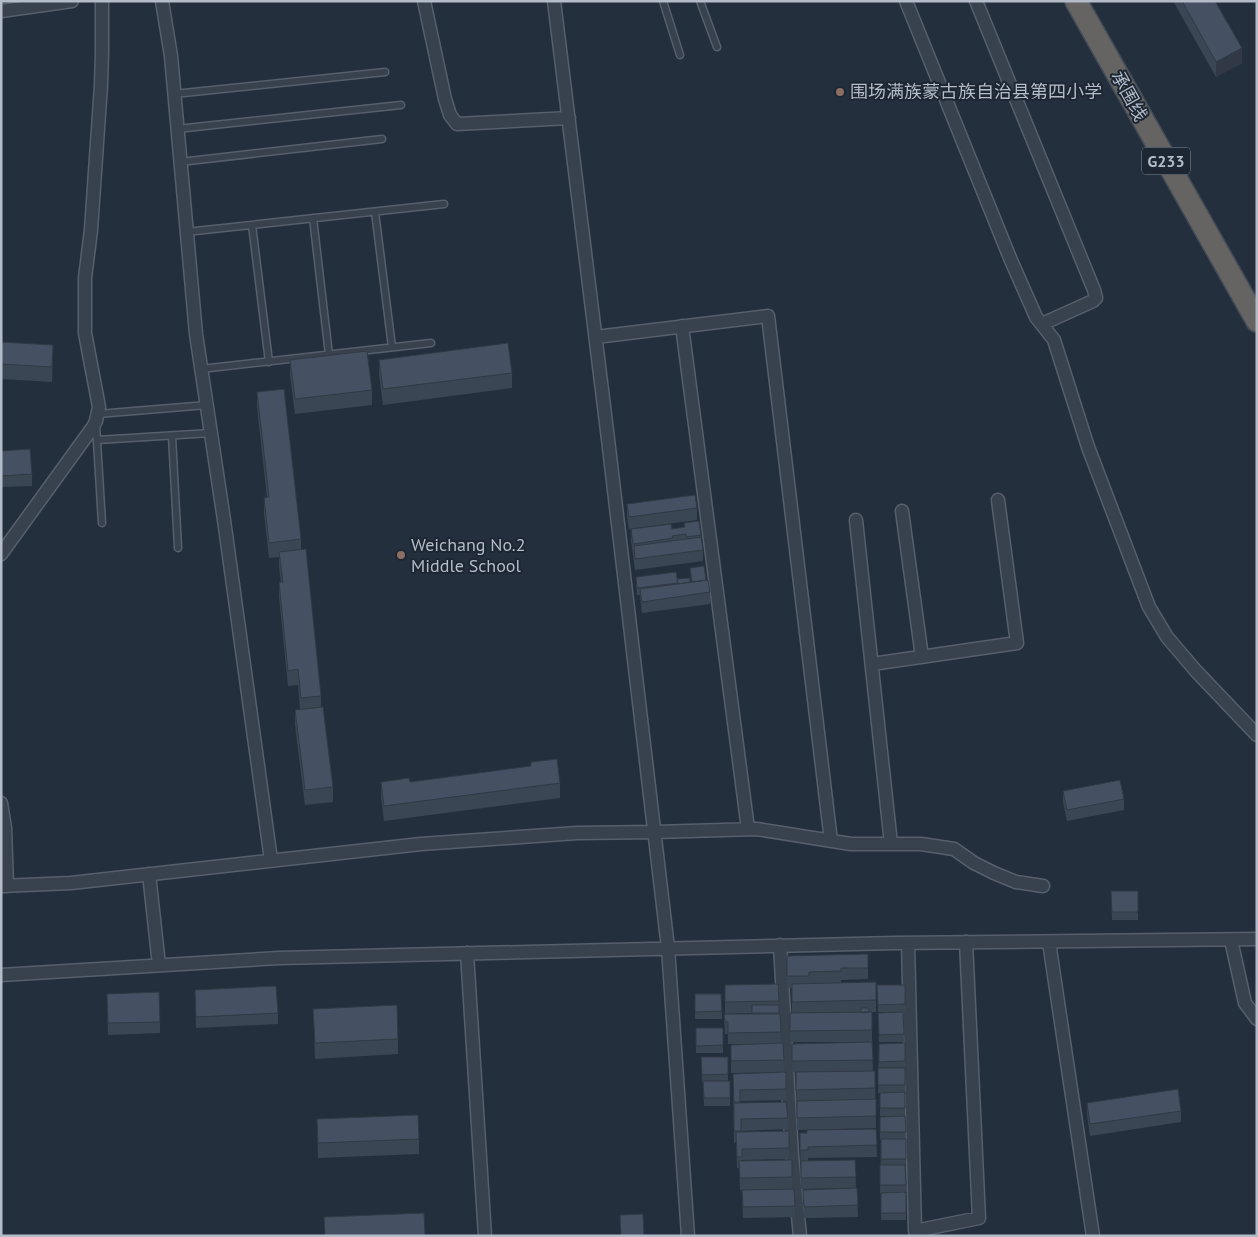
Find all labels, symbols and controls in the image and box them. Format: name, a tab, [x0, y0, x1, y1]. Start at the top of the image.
street label: 承围线	[1106, 67, 1153, 125]
place label: 围场满族蒙古族自治县第四小学	[850, 80, 1102, 103]
marker: 围场满族蒙古族自治县第四小学	[834, 86, 846, 98]
road number: G233	[1142, 148, 1190, 175]
place label: Weichang No.2 Middle School	[411, 533, 526, 577]
marker: Weichang No.2 Middle School	[395, 549, 407, 561]

